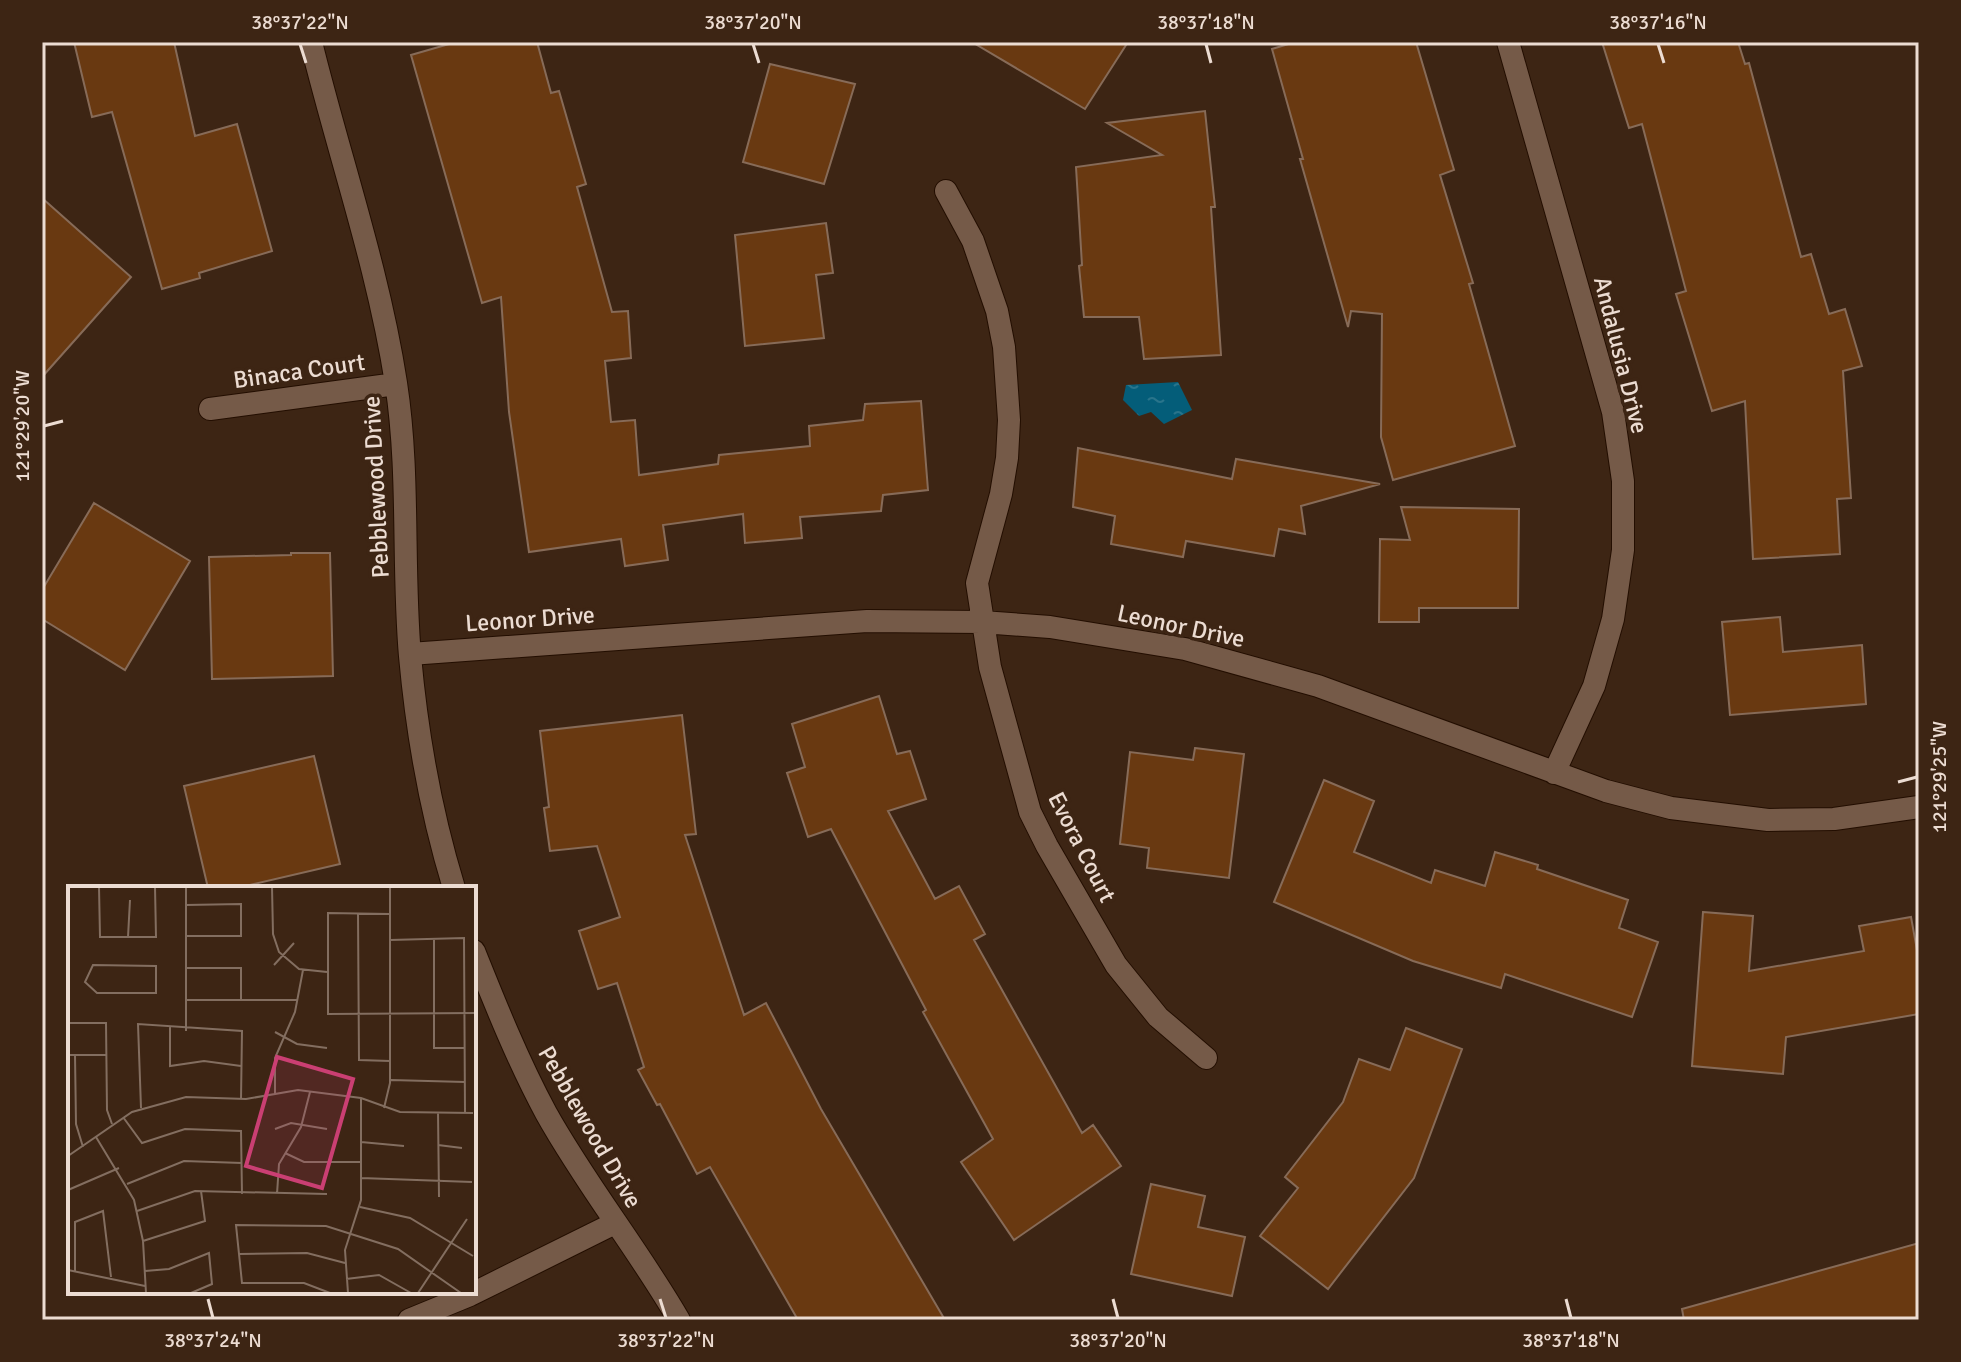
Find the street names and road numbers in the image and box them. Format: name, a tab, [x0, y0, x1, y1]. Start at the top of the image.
street label: Andalusia Drive	[1587, 273, 1655, 437]
street label: Binaca Court	[231, 347, 367, 395]
street label: Pebblewood Drive	[356, 395, 396, 579]
street label: Leonor Drive	[1114, 598, 1248, 654]
street label: Leonor Drive	[464, 600, 596, 638]
street label: Evora Court	[1041, 787, 1123, 907]
street label: Pebblewood Drive	[531, 1040, 649, 1214]

